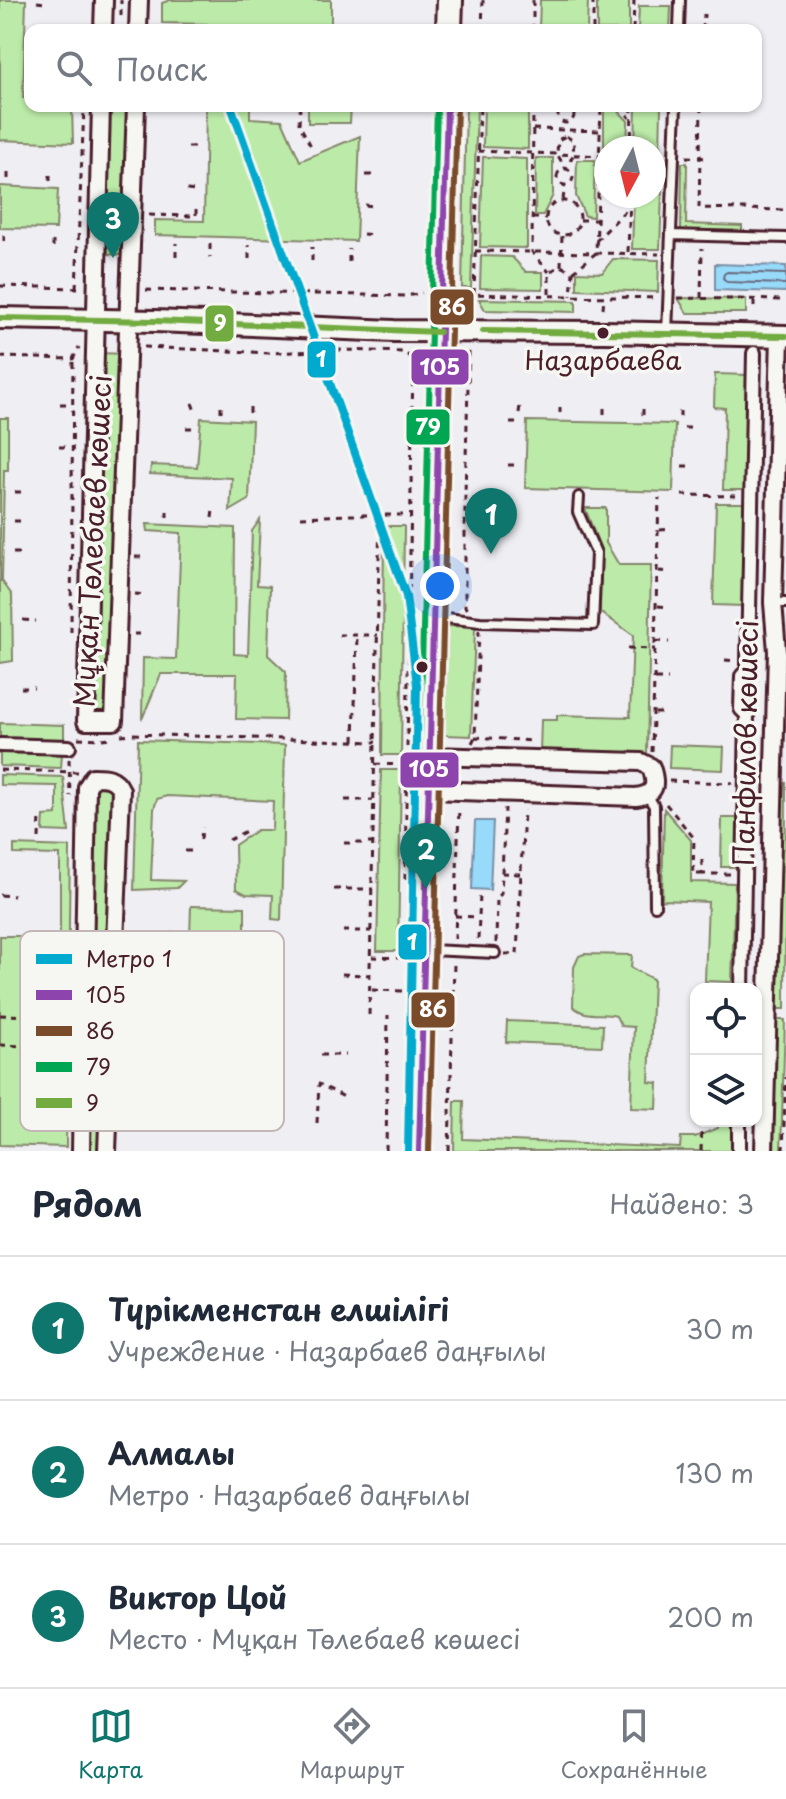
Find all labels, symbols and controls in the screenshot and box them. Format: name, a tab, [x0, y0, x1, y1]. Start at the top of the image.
search box	[24, 24, 762, 112]
icon: search	[52, 46, 96, 90]
text: Поиск	[116, 46, 207, 91]
north arrow	[594, 136, 666, 208]
pin: 3	[87, 192, 139, 258]
line badge: 86	[429, 288, 475, 326]
text: 86	[438, 289, 466, 322]
line badge: 9	[204, 304, 235, 343]
text: 9	[213, 305, 227, 338]
marker: Назарбаева	[595, 325, 611, 341]
line badge: 1	[306, 340, 337, 379]
place label: Назарбаева	[525, 340, 682, 379]
text: 1	[316, 341, 326, 374]
line badge: 105	[410, 348, 470, 386]
text: 105	[420, 349, 460, 382]
street label: Мұқан Төлебаев көшесі	[61, 374, 122, 708]
line badge: 79	[405, 408, 451, 446]
text: 79	[415, 409, 441, 442]
pin: 1	[465, 488, 517, 554]
your location	[420, 566, 460, 606]
street label: Панфилов көшесі	[721, 619, 768, 867]
unlabelled marker	[414, 659, 430, 675]
line badge: 105	[399, 751, 460, 789]
text: 105	[409, 751, 449, 784]
pin: 2	[400, 823, 452, 889]
line badge: 1	[397, 923, 428, 961]
text: 1	[407, 924, 417, 957]
legend	[20, 931, 284, 1131]
text: Метро 1	[86, 941, 172, 974]
text: 105	[86, 977, 126, 1010]
map controls	[690, 983, 762, 1127]
button: locate	[690, 983, 762, 1055]
line badge: 86	[410, 991, 456, 1029]
text: 86	[419, 991, 447, 1024]
text: 86	[86, 1013, 115, 1046]
text: 79	[86, 1049, 111, 1082]
button: layers	[690, 1055, 762, 1127]
text: 9	[86, 1085, 99, 1118]
text: Рядом	[32, 1177, 143, 1229]
text: Найдено: 3	[610, 1184, 754, 1223]
text: Түрікменстан елшілігі	[108, 1286, 449, 1331]
text: 1	[52, 1309, 64, 1348]
text: 30 m	[686, 1309, 754, 1348]
text: Учреждение · Назарбаев даңғылы	[108, 1331, 546, 1370]
text: Алмалы	[108, 1430, 235, 1475]
text: 2	[49, 1453, 67, 1492]
text: 130 m	[675, 1453, 754, 1492]
text: Метро · Назарбаев даңғылы	[108, 1475, 471, 1514]
text: Виктор Цой	[108, 1574, 287, 1619]
text: 3	[49, 1597, 67, 1636]
text: 200 m	[667, 1597, 754, 1636]
text: Место · Мұқан Төлебаев көшесі	[108, 1619, 520, 1658]
tab: Карта	[78, 1704, 143, 1785]
tab: Маршрут	[300, 1704, 404, 1785]
tab: Сохранённые	[561, 1704, 708, 1785]

